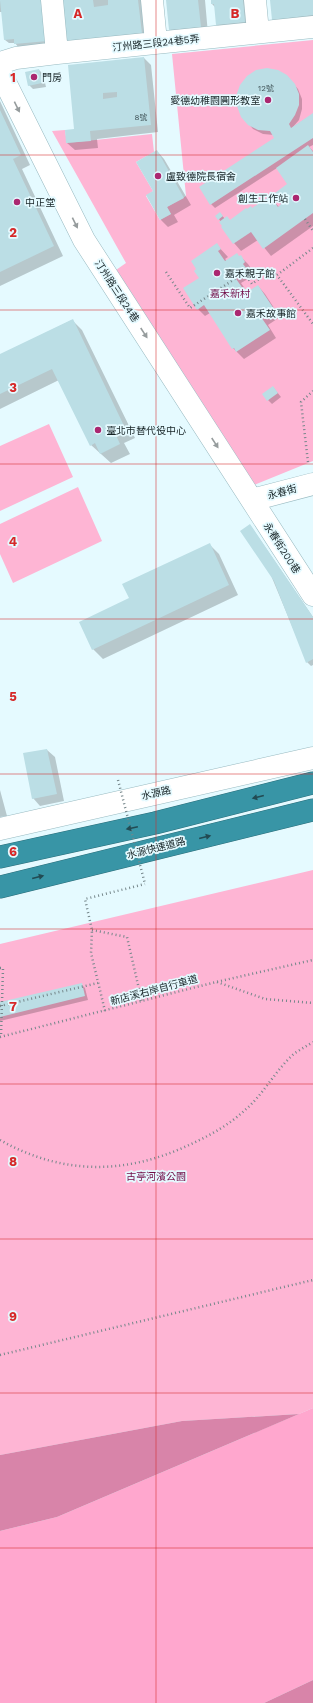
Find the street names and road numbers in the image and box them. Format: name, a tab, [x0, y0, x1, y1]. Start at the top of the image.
street label: 汀州路三段24巷5弄	[112, 33, 200, 53]
street label: 汀州路三段24巷	[93, 258, 141, 324]
street label: 永春街	[266, 483, 298, 501]
street label: 永春街200巷	[262, 521, 302, 575]
street label: 水源路	[140, 784, 172, 802]
street label: 水源快速道路	[126, 835, 186, 861]
street label: 新店溪右岸自行車道	[109, 973, 199, 1007]

